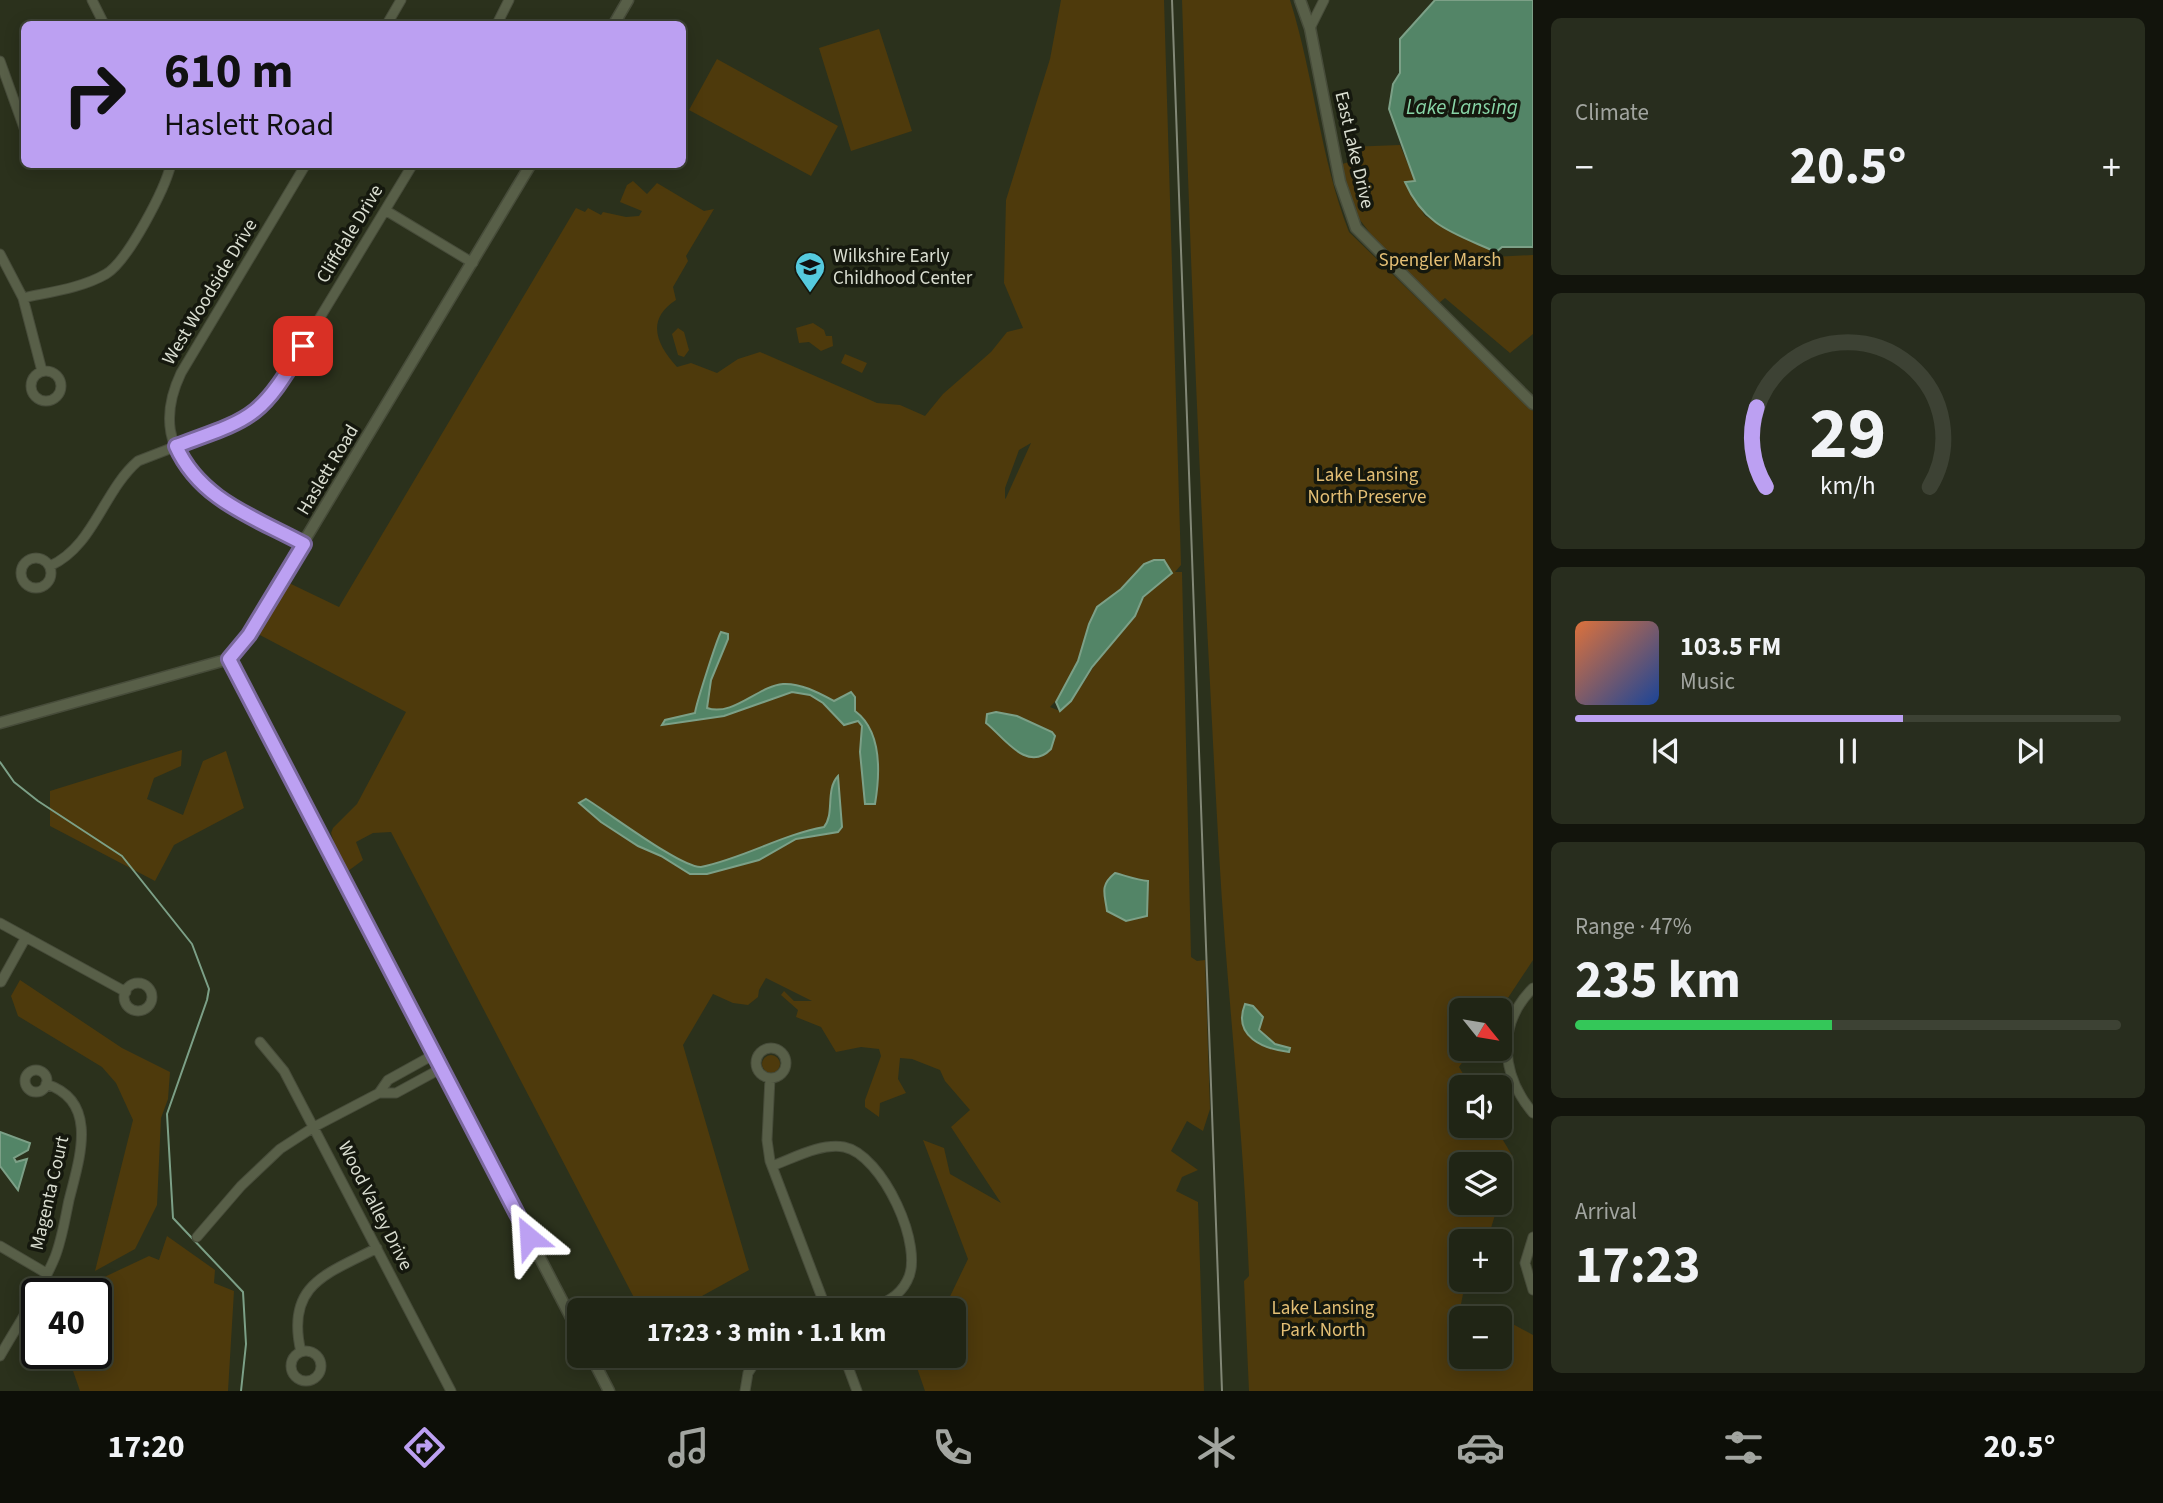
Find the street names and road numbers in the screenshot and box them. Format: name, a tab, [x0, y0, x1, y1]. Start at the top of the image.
street label: East Lake Drive	[1327, 89, 1381, 211]
street label: Cliffdale Drive	[310, 180, 390, 288]
street label: West Woodside Drive	[156, 214, 264, 370]
street label: Haslett Road	[290, 420, 366, 520]
street label: Magenta Court	[24, 1133, 76, 1253]
street label: Wood Valley Drive	[331, 1137, 419, 1275]

